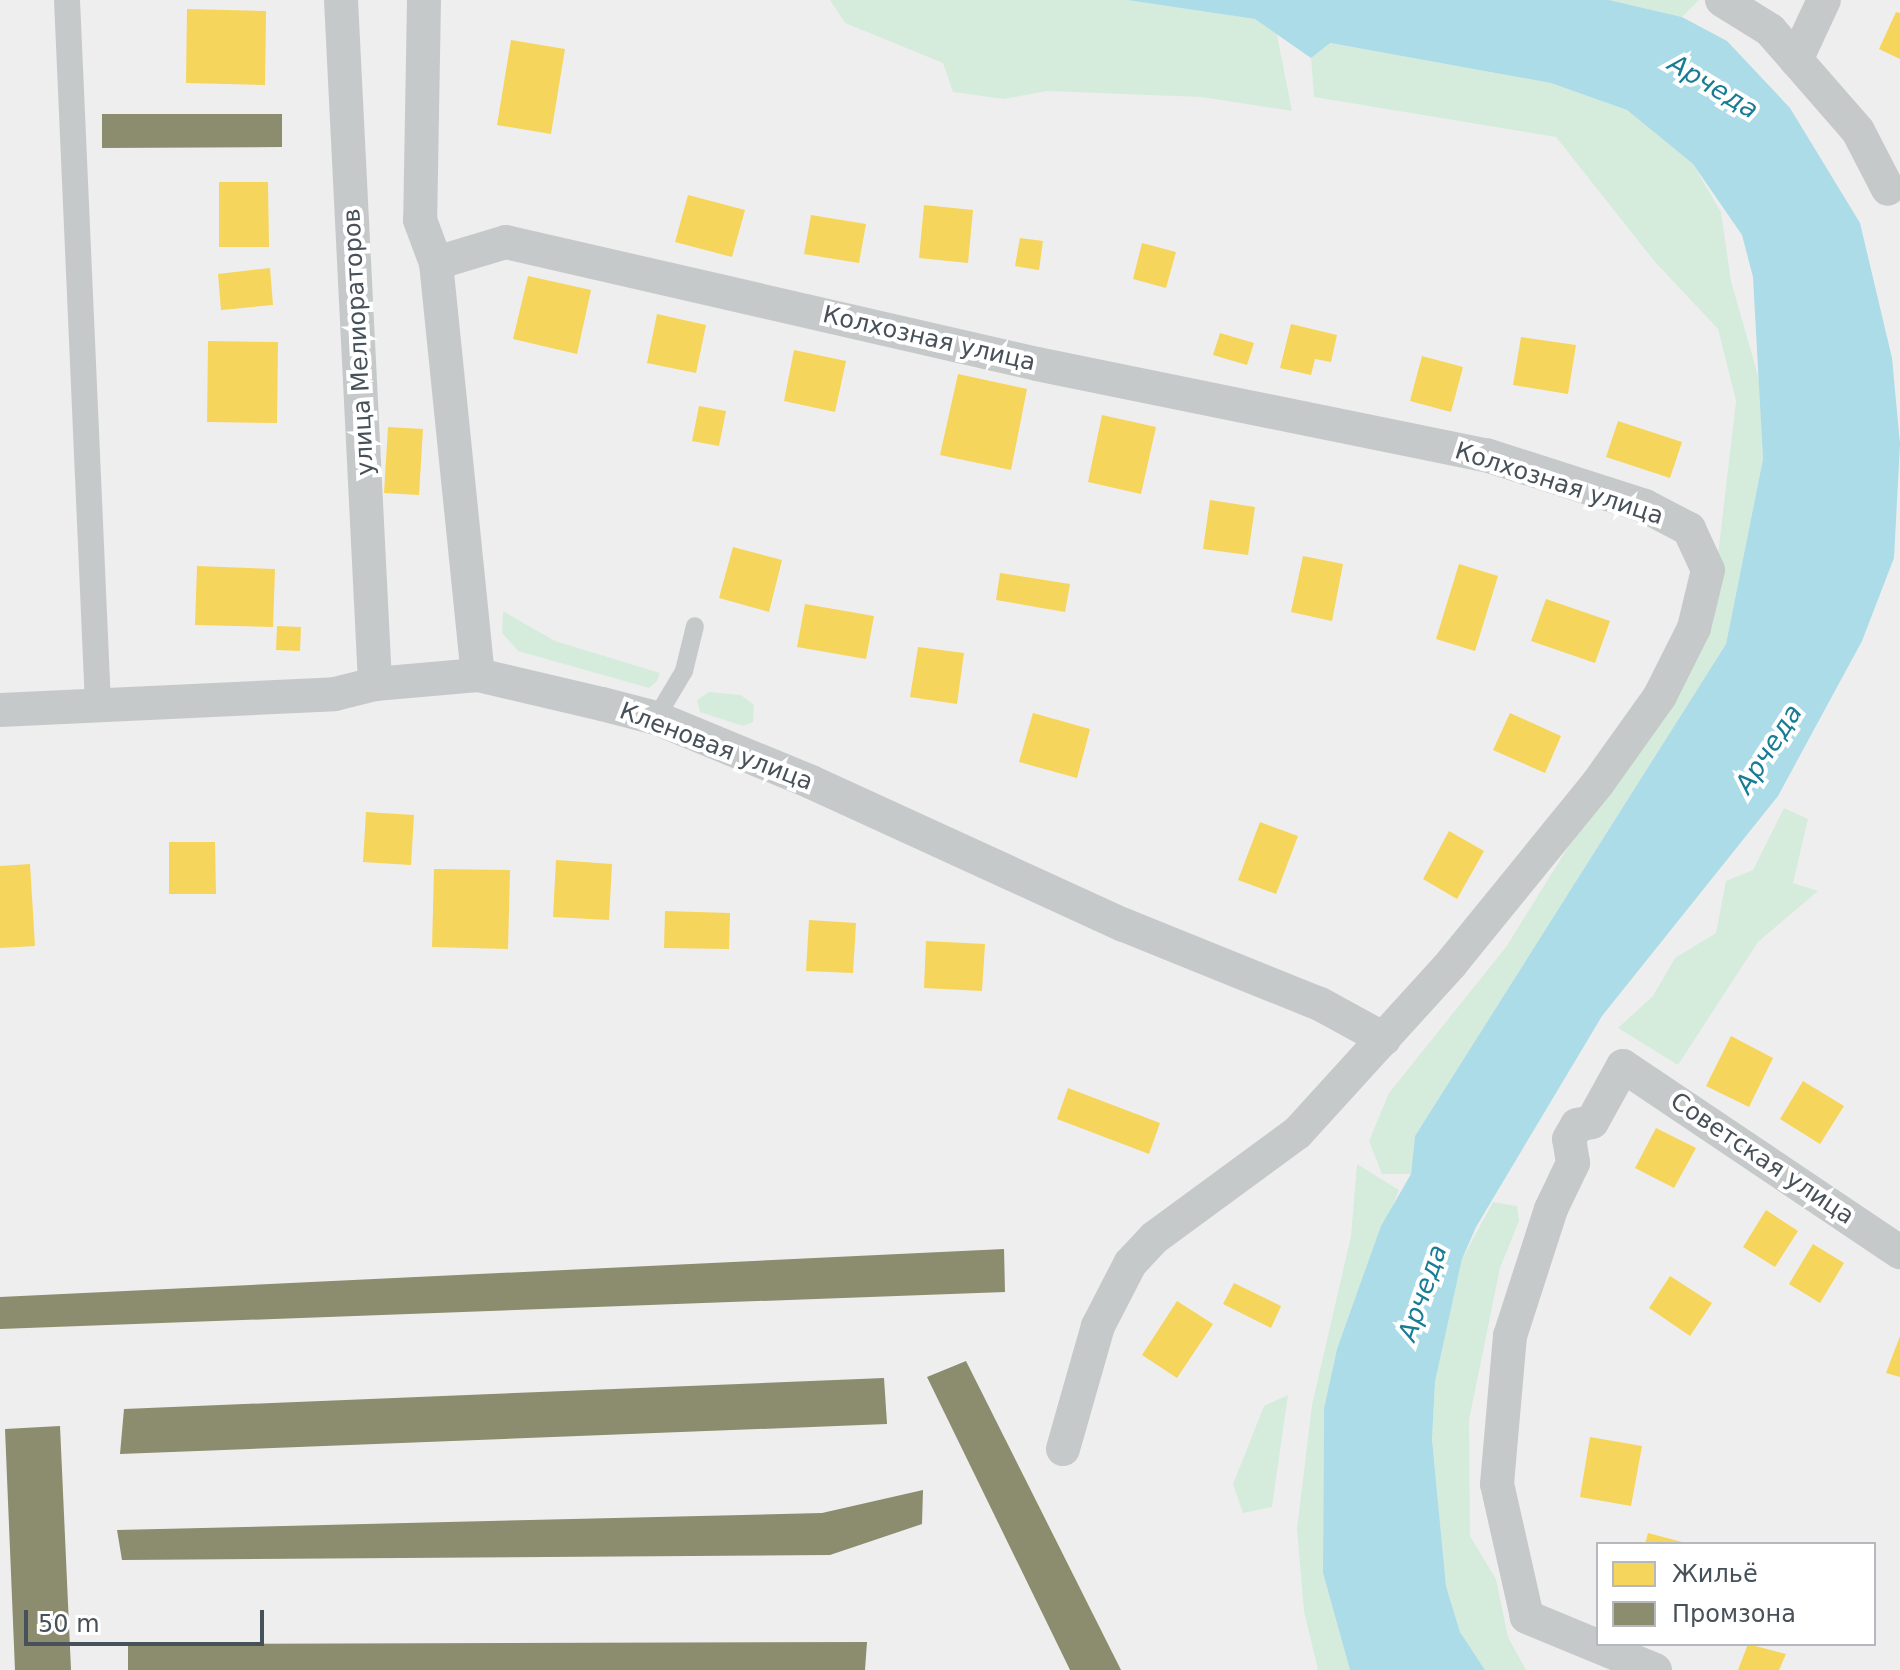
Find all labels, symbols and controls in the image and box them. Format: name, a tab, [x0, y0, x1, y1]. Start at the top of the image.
water label: Арчеда	[1662, 48, 1764, 126]
street label: улица Мелиораторов	[338, 208, 380, 476]
street label: Колхозная улица	[820, 301, 1038, 377]
street label: Колхозная улица	[1451, 437, 1667, 531]
street label: Кленовая улица	[615, 697, 817, 797]
water label: Арчеда	[1729, 699, 1809, 799]
street label: Советская улица	[1665, 1087, 1859, 1231]
water label: Арчеда	[1392, 1241, 1454, 1345]
legend	[1596, 1542, 1876, 1646]
text: Жильё	[1672, 1560, 1758, 1588]
scale bar	[28, 1594, 268, 1644]
text: Промзона	[1672, 1600, 1796, 1628]
text: 50 m	[38, 1610, 100, 1638]

